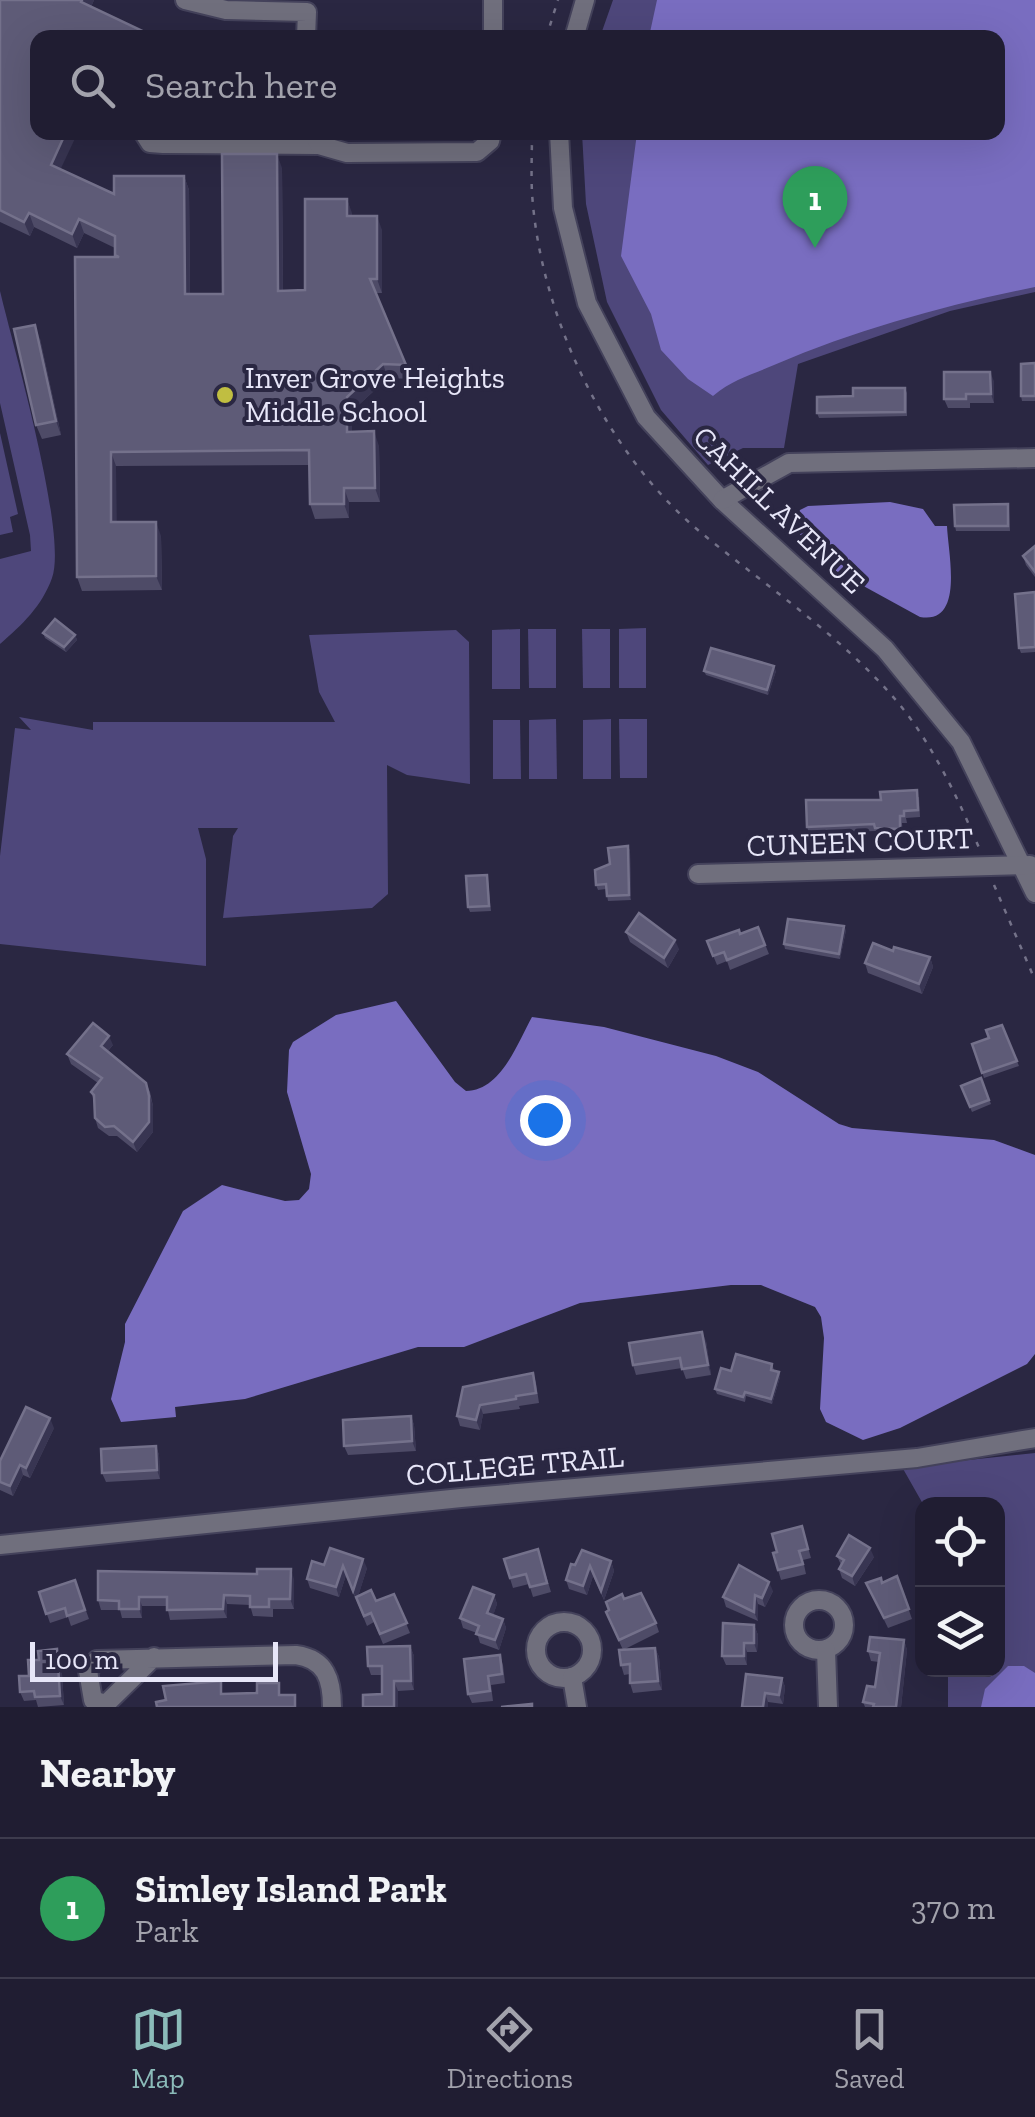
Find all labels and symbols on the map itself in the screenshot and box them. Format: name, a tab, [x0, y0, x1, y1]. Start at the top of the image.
pin: 1	[782, 166, 848, 248]
place label: Inver Grove Heights Middle School	[245, 360, 505, 430]
marker: Inver Grove Heights Middle School	[214, 384, 236, 406]
street label: CAHILL AVENUE	[686, 419, 872, 601]
street label: CUNEEN COURT	[746, 820, 974, 864]
your location	[520, 1095, 571, 1146]
street label: COLLEGE TRAIL	[405, 1439, 625, 1493]
scale bar	[30, 1637, 278, 1682]

